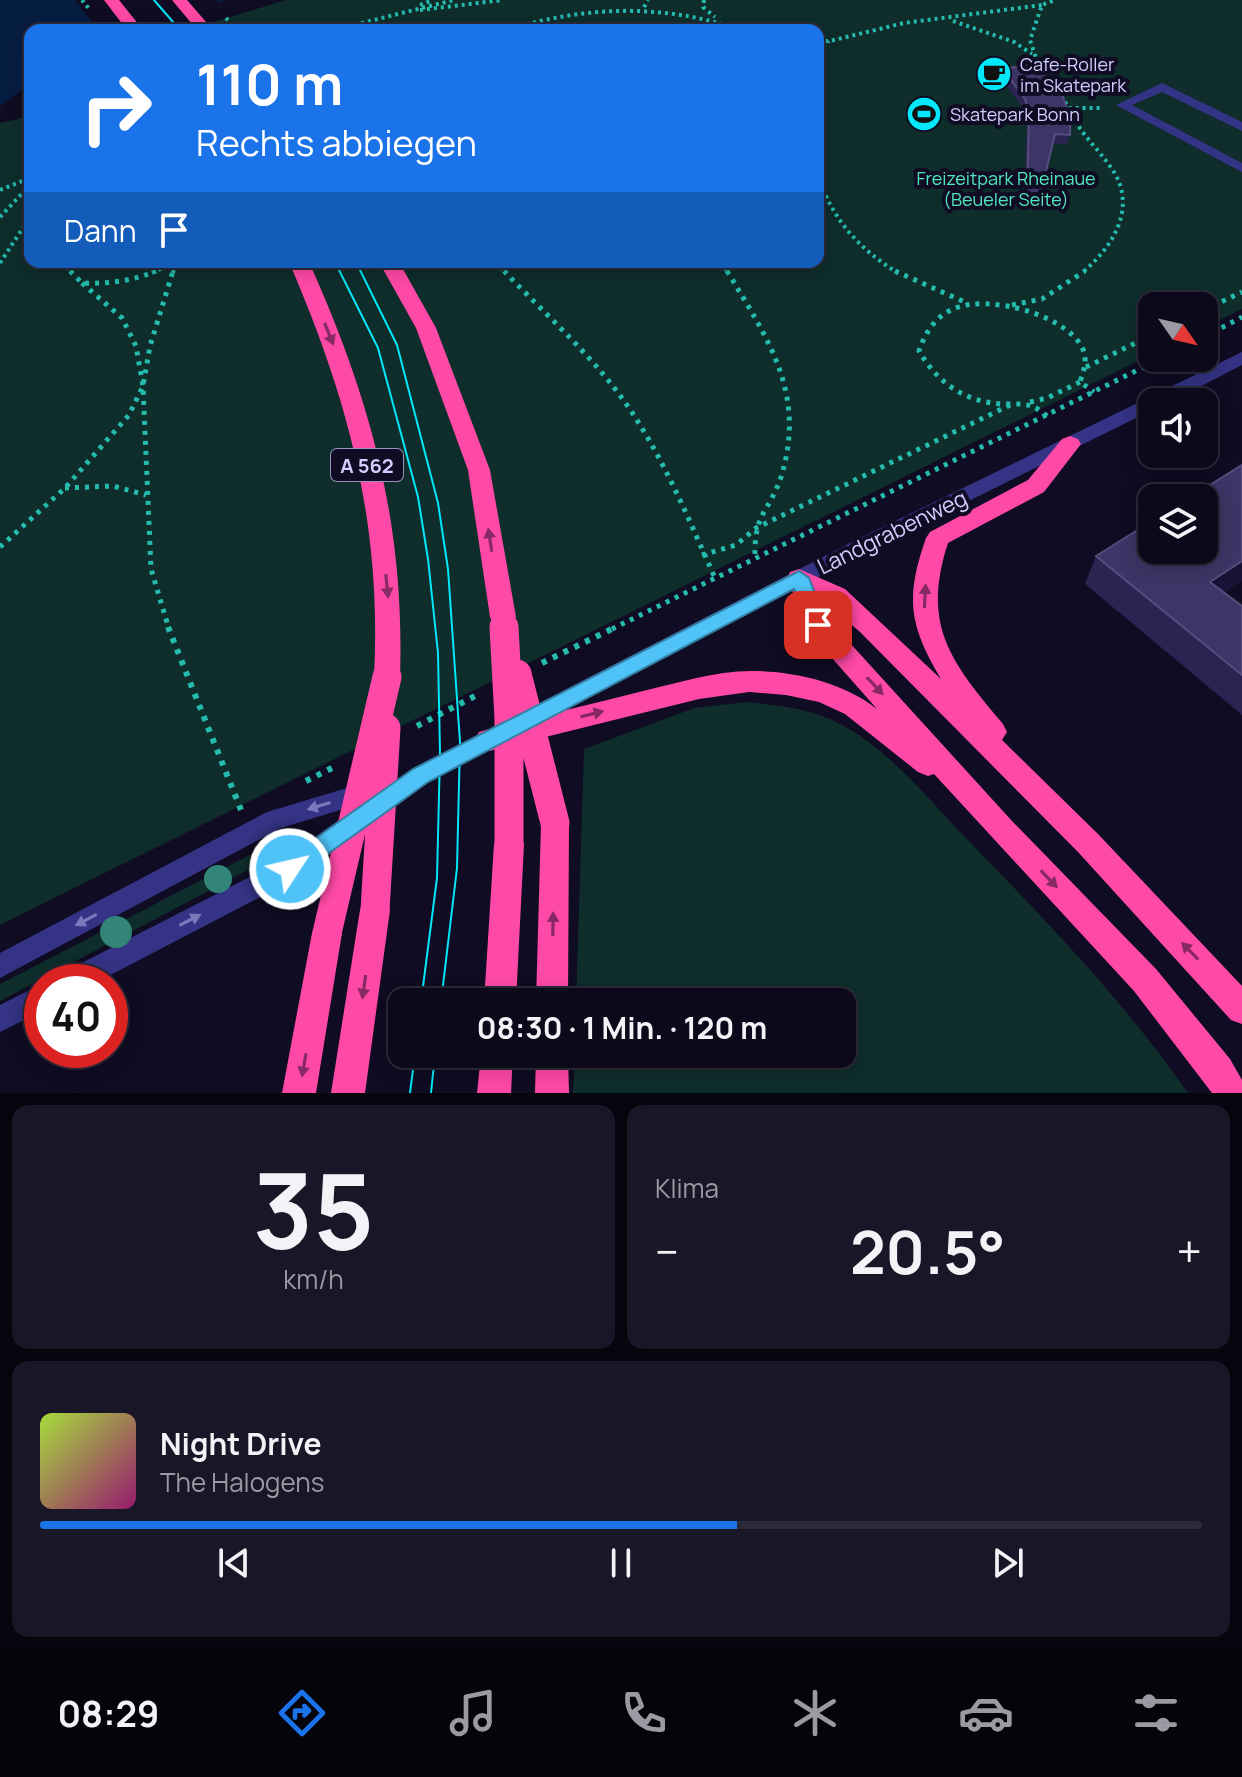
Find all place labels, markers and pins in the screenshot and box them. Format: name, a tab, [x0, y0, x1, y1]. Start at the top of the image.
place label: Cafe-Roller im Skatepark	[1020, 52, 1127, 97]
cafe icon: Cafe-Roller im Skatepark	[975, 55, 1013, 93]
sports icon: Skatepark Bonn	[905, 95, 943, 133]
place label: Skatepark Bonn	[950, 102, 1080, 126]
pin	[784, 591, 852, 659]

